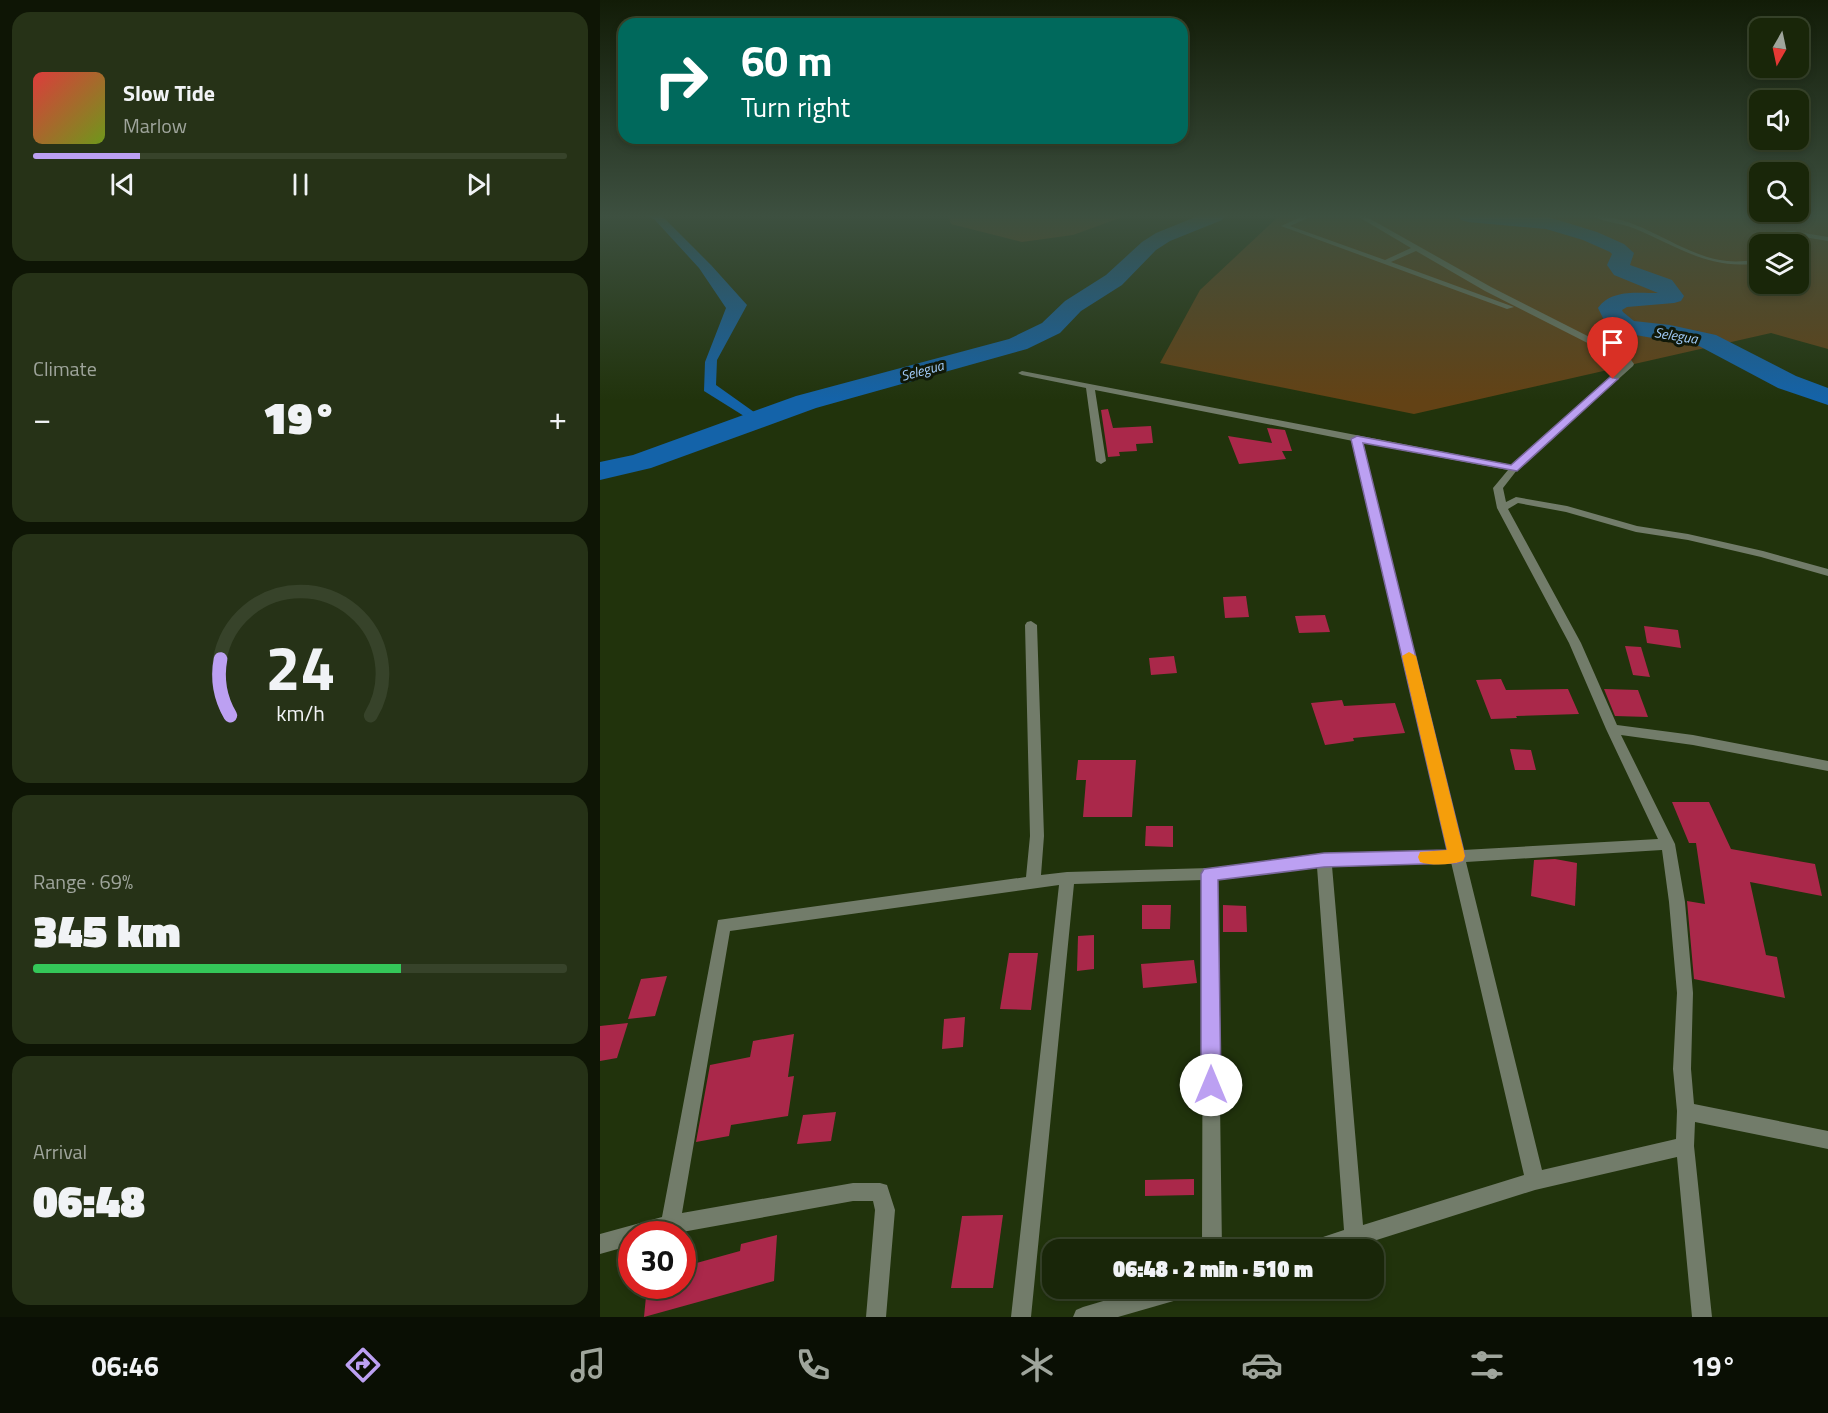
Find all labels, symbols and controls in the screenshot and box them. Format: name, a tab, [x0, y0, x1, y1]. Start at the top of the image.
north arrow	[1749, 18, 1809, 78]
map controls	[1749, 18, 1809, 294]
text: 60 m	[741, 28, 833, 92]
icon: right	[642, 42, 720, 120]
text: Slow Tide	[123, 76, 215, 110]
text: Turn right	[741, 86, 850, 127]
button: sound	[1749, 90, 1809, 150]
text: Marlow	[123, 110, 187, 141]
button: search	[1749, 162, 1809, 222]
icon: previous	[106, 168, 139, 201]
icon: pause	[284, 168, 317, 201]
icon: next	[462, 168, 495, 201]
button: layers	[1749, 234, 1809, 294]
pin	[1587, 317, 1638, 379]
water label: Selegua	[1653, 321, 1700, 349]
icon: arrive	[1596, 326, 1629, 359]
text: Climate	[33, 353, 97, 384]
water label: Selegua	[898, 354, 947, 386]
text: 19°	[263, 383, 337, 451]
text: −	[33, 393, 51, 443]
text: +	[549, 393, 567, 443]
text: 24	[265, 619, 335, 714]
text: km/h	[276, 697, 324, 729]
text: Range · 69%	[33, 866, 133, 897]
text: 345 km	[33, 896, 181, 964]
position arrow	[1179, 1053, 1243, 1117]
text: Arrival	[33, 1136, 87, 1167]
text: 06:48	[33, 1166, 145, 1234]
speed limit sign: 30	[618, 1221, 696, 1299]
text: 06:48 · 2 min · 510 m	[1113, 1252, 1313, 1286]
icon: directions	[342, 1344, 384, 1386]
icon: music	[567, 1344, 609, 1386]
icon: phone	[792, 1344, 834, 1386]
icon: climate	[1016, 1344, 1058, 1386]
icon: car	[1241, 1344, 1283, 1386]
icon: filters	[1466, 1344, 1508, 1386]
text: 06:46	[91, 1345, 159, 1386]
text: 19°	[1691, 1345, 1736, 1386]

